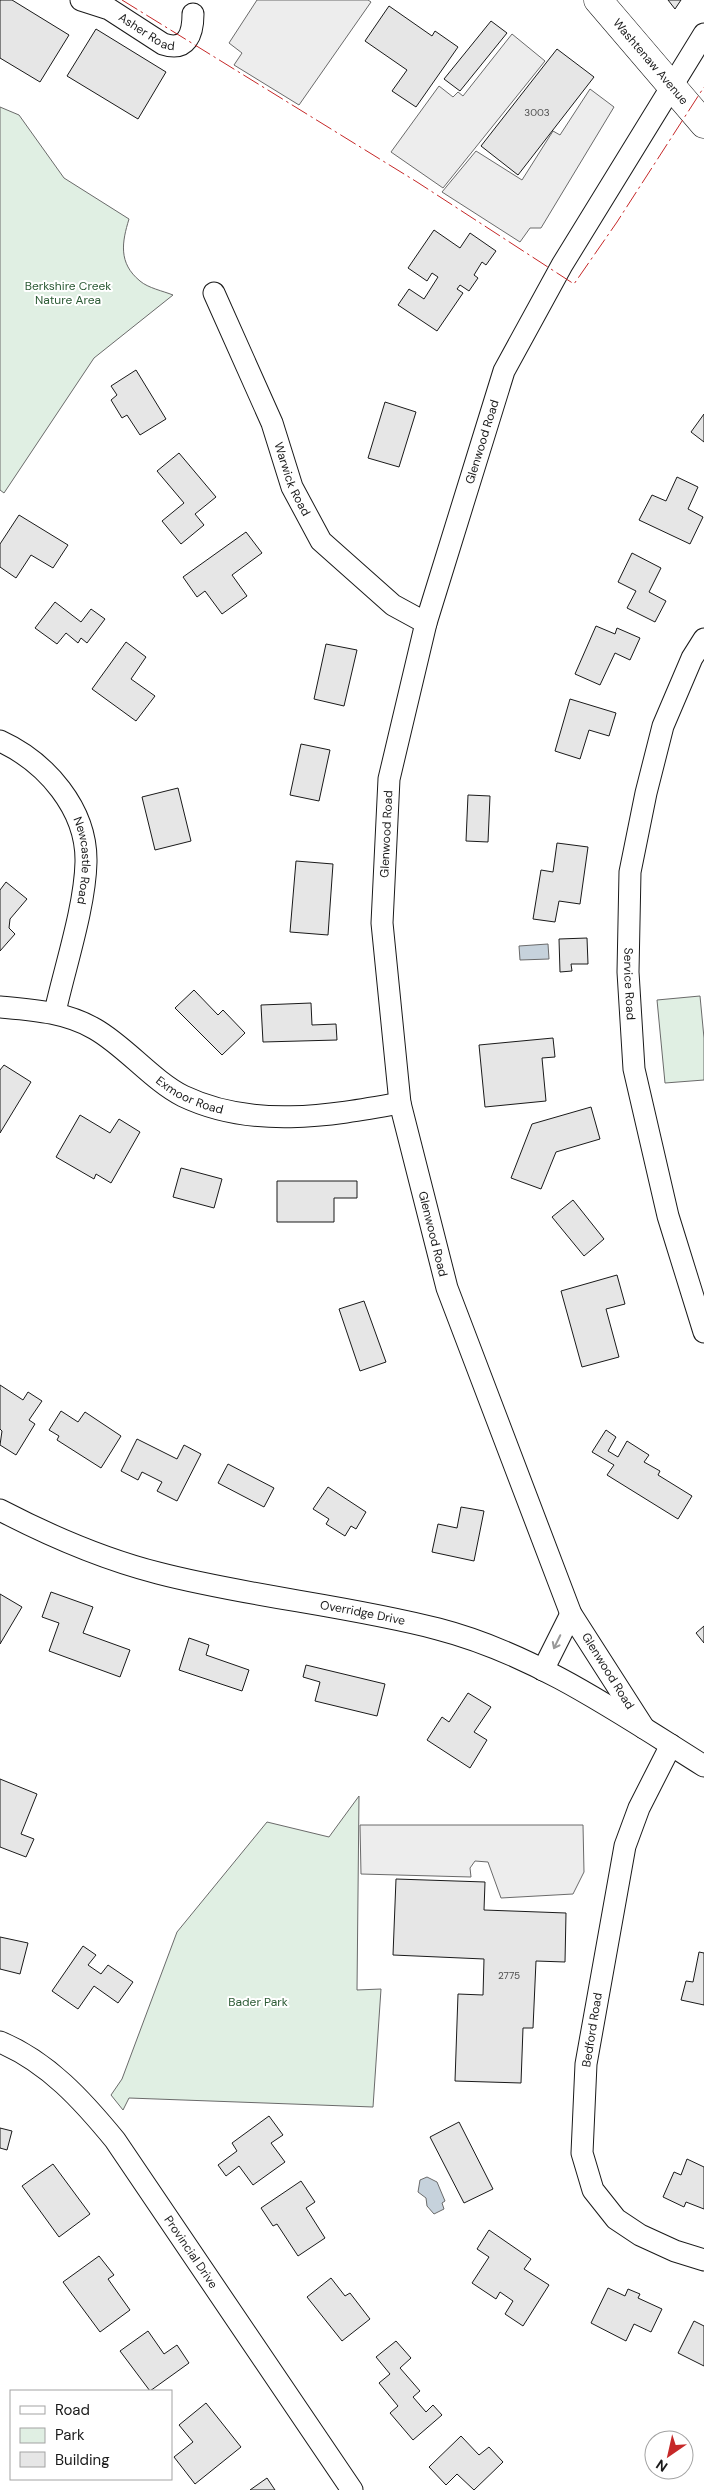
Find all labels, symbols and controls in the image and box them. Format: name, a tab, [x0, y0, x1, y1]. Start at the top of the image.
street label: Asher Road	[115, 9, 176, 54]
street label: Washtenaw Avenue	[609, 15, 692, 108]
house number: 3003	[524, 106, 550, 119]
park label: Berkshire Creek Nature Area	[25, 278, 111, 308]
street label: Glenwood Road	[461, 398, 503, 486]
street label: Warwick Road	[270, 440, 314, 519]
street label: Glenwood Road	[376, 790, 396, 878]
street label: Newcastle Road	[70, 815, 94, 906]
street label: Service Road	[620, 948, 639, 1020]
street label: Exmoor Road	[152, 1073, 225, 1118]
street label: Glenwood Road	[415, 1190, 451, 1278]
street label: Overridge Drive	[319, 1597, 407, 1629]
street label: Glenwood Road	[578, 1630, 638, 1712]
one-way arrow	[552, 1634, 561, 1649]
house number: 2775	[498, 1969, 520, 1982]
street label: Bedford Road	[578, 1992, 606, 2068]
park label: Bader Park	[228, 1994, 288, 2010]
street label: Provincial Drive	[160, 2212, 221, 2292]
legend	[10, 2390, 172, 2480]
text: Road	[55, 2400, 90, 2420]
text: Park	[55, 2425, 85, 2445]
north arrow	[644, 2430, 694, 2480]
text: Building	[55, 2450, 110, 2470]
text: N	[652, 2455, 671, 2476]

